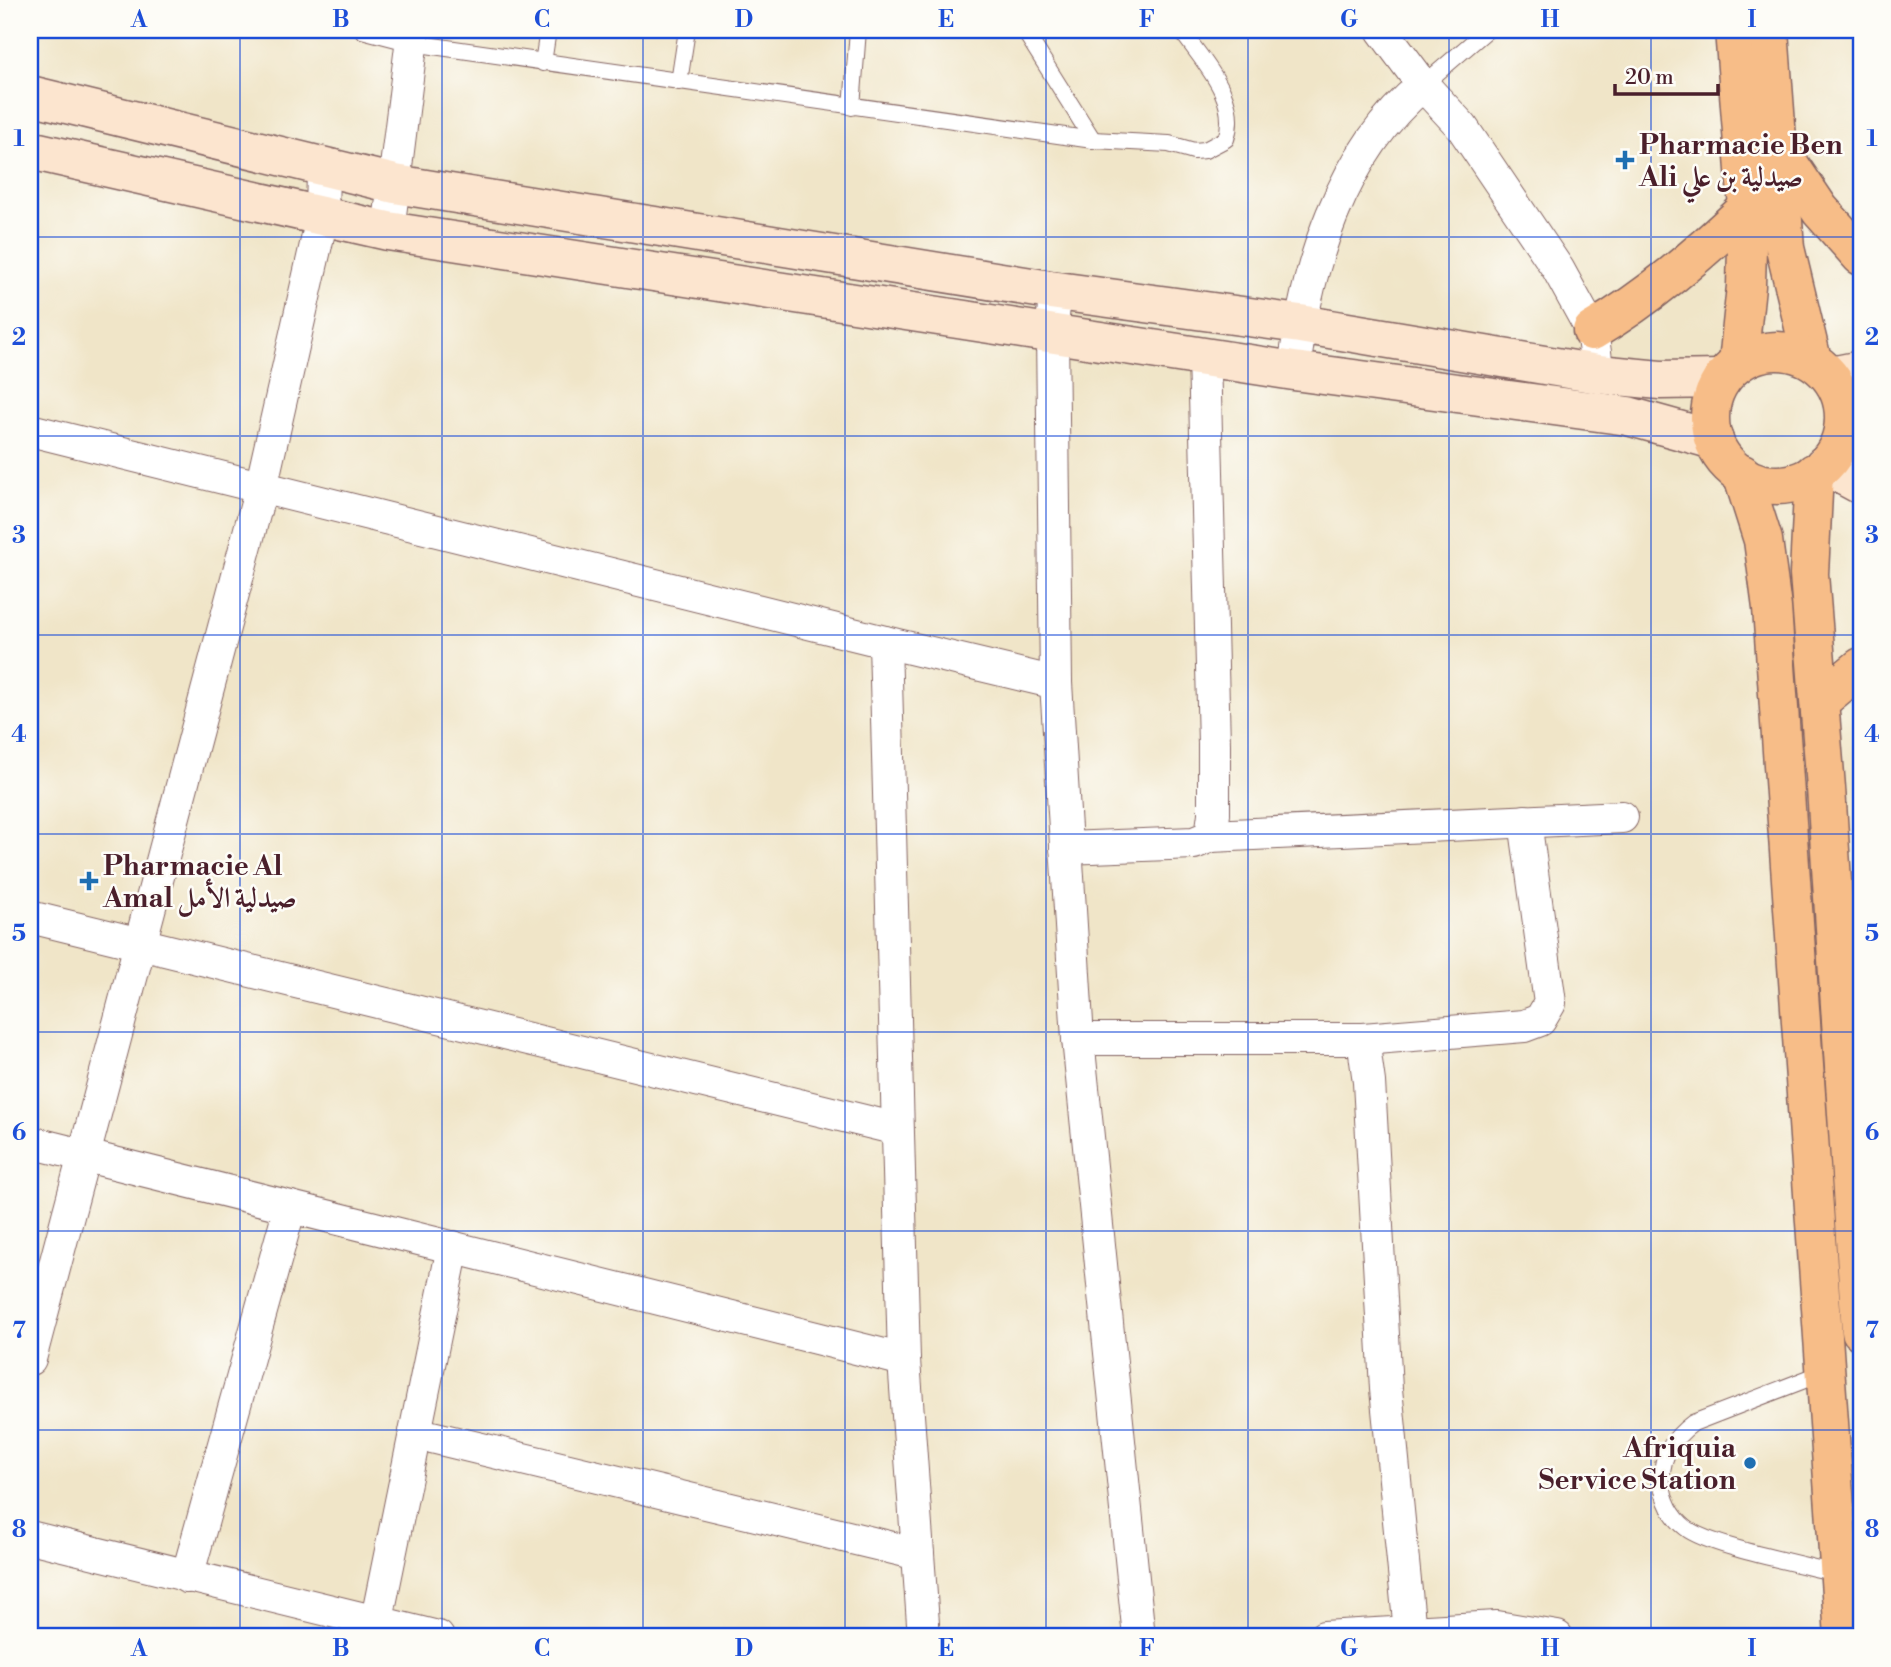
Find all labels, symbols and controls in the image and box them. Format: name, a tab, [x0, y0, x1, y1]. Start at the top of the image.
text: A	[130, 6, 148, 34]
text: B	[332, 6, 350, 34]
text: C	[534, 6, 550, 34]
text: D	[735, 6, 753, 34]
text: E	[938, 6, 954, 34]
text: F	[1139, 6, 1155, 34]
text: G	[1340, 6, 1358, 34]
text: H	[1541, 6, 1560, 34]
text: I	[1748, 6, 1757, 34]
scale bar	[1615, 52, 1718, 96]
text: 20 m	[1625, 65, 1674, 91]
text: 1	[13, 125, 25, 153]
text: 1	[1866, 125, 1878, 153]
place label: Pharmacie Ben Ali صيدلية بن علي	[1638, 128, 1843, 204]
marker: Pharmacie Ben Ali صيدلية بن علي	[1617, 152, 1633, 168]
text: 2	[12, 324, 26, 352]
text: 2	[1865, 324, 1879, 352]
text: 3	[12, 522, 26, 550]
text: 3	[1865, 522, 1879, 550]
text: 4	[11, 721, 27, 749]
text: 4	[1864, 721, 1880, 749]
place label: Pharmacie Al Amal صيدلية الأمل	[102, 849, 297, 917]
marker: Pharmacie Al Amal صيدلية الأمل	[81, 873, 97, 889]
text: 5	[12, 920, 26, 948]
text: 5	[1865, 920, 1879, 948]
text: 6	[12, 1119, 26, 1147]
text: 6	[1865, 1119, 1879, 1147]
text: 7	[12, 1317, 26, 1345]
text: 7	[1865, 1317, 1879, 1345]
place label: Afriquia Service Station	[1538, 1431, 1737, 1498]
marker: Afriquia Service Station	[1742, 1455, 1758, 1471]
text: 8	[12, 1516, 26, 1544]
text: 8	[1865, 1516, 1879, 1544]
text: A	[130, 1635, 148, 1663]
text: B	[332, 1635, 350, 1663]
text: C	[534, 1635, 550, 1663]
text: D	[735, 1635, 753, 1663]
text: E	[938, 1635, 954, 1663]
text: F	[1139, 1635, 1155, 1663]
text: G	[1340, 1635, 1358, 1663]
text: H	[1541, 1635, 1560, 1663]
text: I	[1748, 1635, 1757, 1663]

